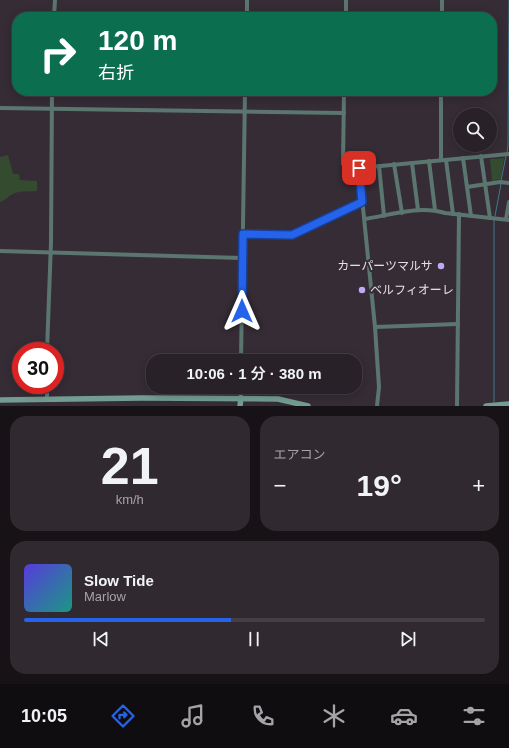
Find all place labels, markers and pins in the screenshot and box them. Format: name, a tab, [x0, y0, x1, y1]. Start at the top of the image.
pin	[342, 151, 376, 185]
place label: カーパーツマルサ	[337, 259, 433, 273]
marker: カーパーツマルサ	[436, 261, 446, 271]
place label: ベルフィオーレ	[370, 283, 454, 297]
marker: ベルフィオーレ	[357, 285, 367, 295]

